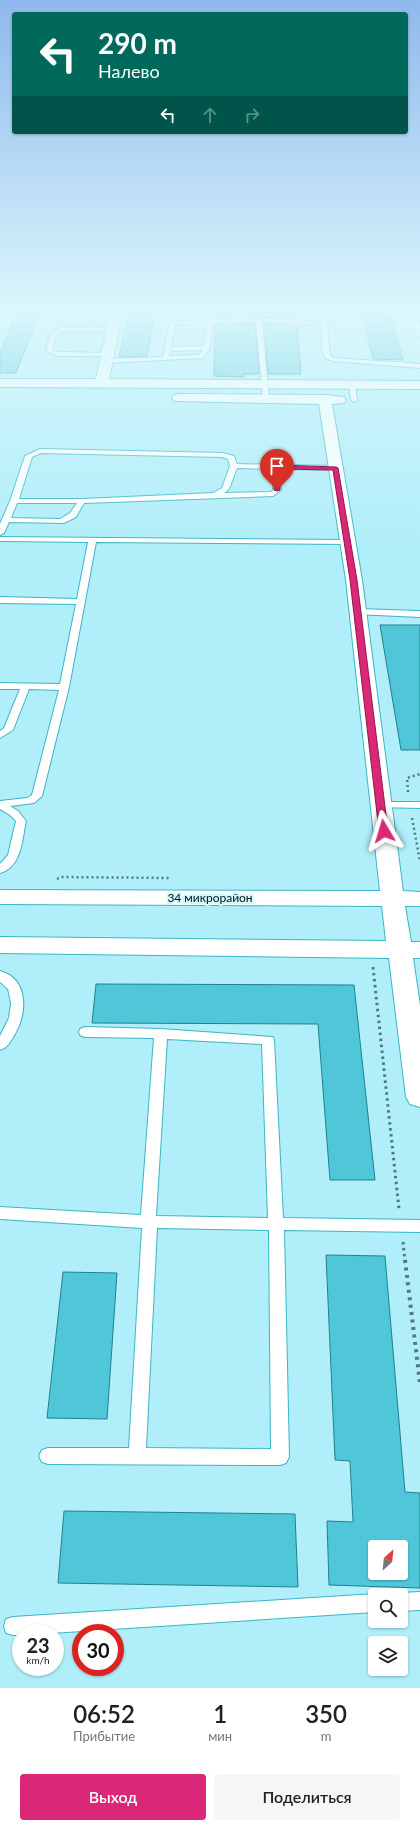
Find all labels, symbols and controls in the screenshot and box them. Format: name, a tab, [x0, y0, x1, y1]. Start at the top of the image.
text: 290 m	[98, 26, 177, 60]
icon: left	[32, 28, 84, 80]
text: Налево	[98, 60, 160, 82]
icon: left	[157, 104, 179, 126]
icon: ahead	[199, 104, 221, 126]
icon: right	[241, 104, 263, 126]
pin	[260, 449, 294, 490]
icon: arrive	[266, 455, 288, 477]
position arrow	[363, 810, 405, 852]
street label: 34 микрорайон	[167, 890, 253, 905]
north arrow	[368, 1540, 408, 1580]
map controls	[368, 1540, 408, 1676]
button: search	[368, 1588, 408, 1628]
speed limit sign: 30	[72, 1624, 124, 1676]
text: 23	[26, 1633, 50, 1657]
button: layers	[368, 1636, 408, 1676]
text: km/h	[26, 1654, 50, 1666]
text: 06:52	[73, 1699, 135, 1728]
text: 1	[213, 1699, 227, 1728]
text: 350	[305, 1699, 347, 1728]
text: Прибытие	[73, 1728, 135, 1744]
text: мин	[208, 1728, 232, 1744]
text: m	[321, 1728, 331, 1744]
button: Выход	[20, 1774, 206, 1820]
button: Поделиться	[214, 1774, 400, 1820]

